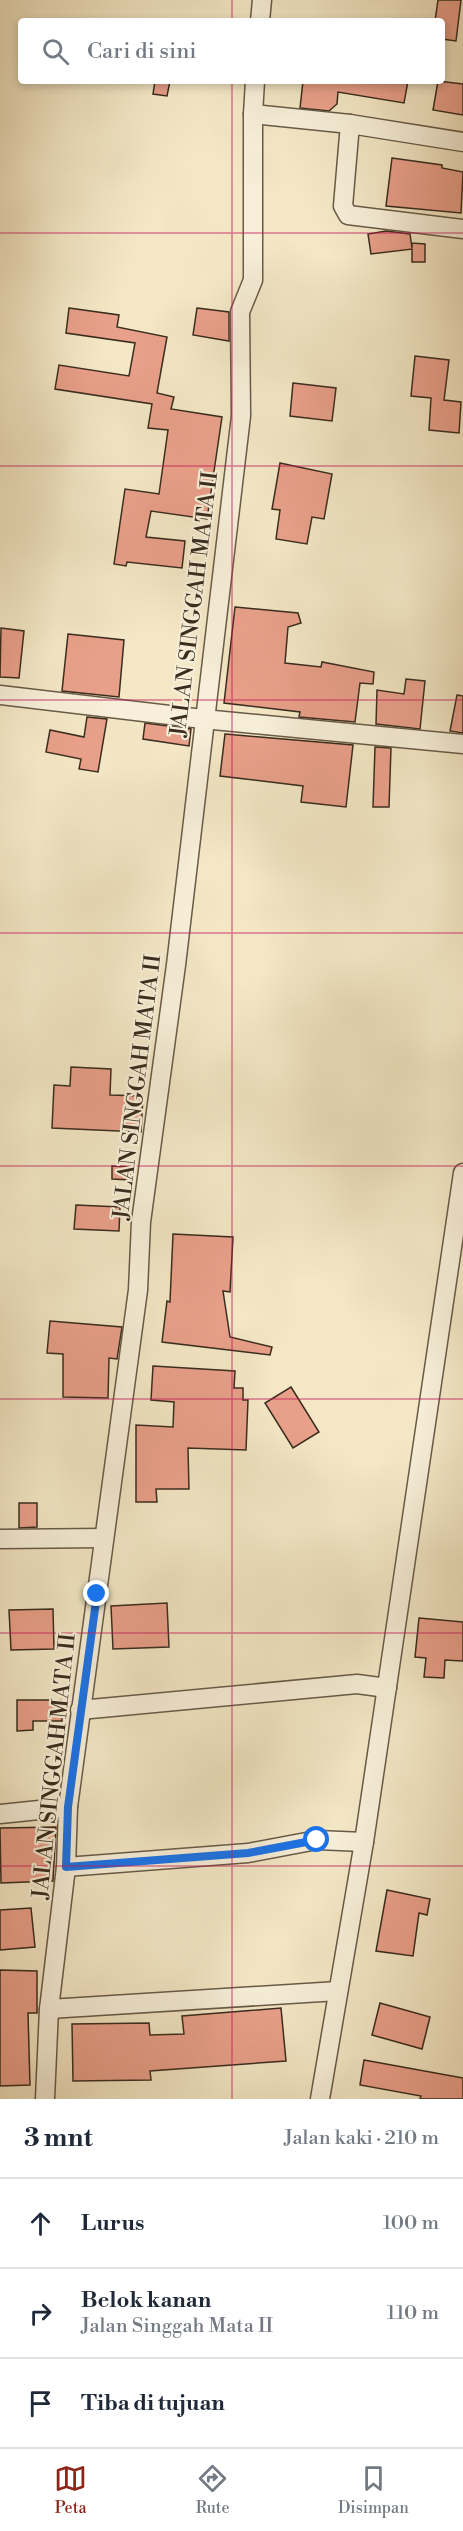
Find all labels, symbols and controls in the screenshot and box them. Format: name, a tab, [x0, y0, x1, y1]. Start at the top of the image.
search box	[18, 18, 445, 84]
icon: search	[39, 35, 72, 68]
text: Cari di sini	[87, 38, 197, 65]
street label: JALAN SINGGAH MATA II	[165, 470, 224, 739]
street label: JALAN SINGGAH MATA II	[108, 953, 167, 1222]
route end	[83, 1580, 109, 1606]
street label: JALAN SINGGAH MATA II	[27, 1631, 82, 1901]
route start	[303, 1826, 329, 1852]
text: 3 mnt	[24, 2122, 93, 2154]
text: Jalan kaki · 210 m	[284, 2126, 439, 2151]
icon: ahead	[24, 2207, 57, 2240]
text: Lurus	[81, 2210, 144, 2237]
text: 100 m	[383, 2211, 439, 2236]
text: Belok kanan	[81, 2287, 211, 2314]
icon: right	[24, 2297, 57, 2330]
text: 110 m	[387, 2301, 439, 2326]
text: Jalan Singgah Mata II	[81, 2314, 273, 2339]
icon: arrive	[24, 2387, 57, 2420]
text: Tiba di tujuan	[81, 2390, 225, 2417]
tab: Peta	[54, 2462, 87, 2518]
tab: Rute	[196, 2462, 229, 2518]
tab: Disimpan	[338, 2462, 409, 2518]

